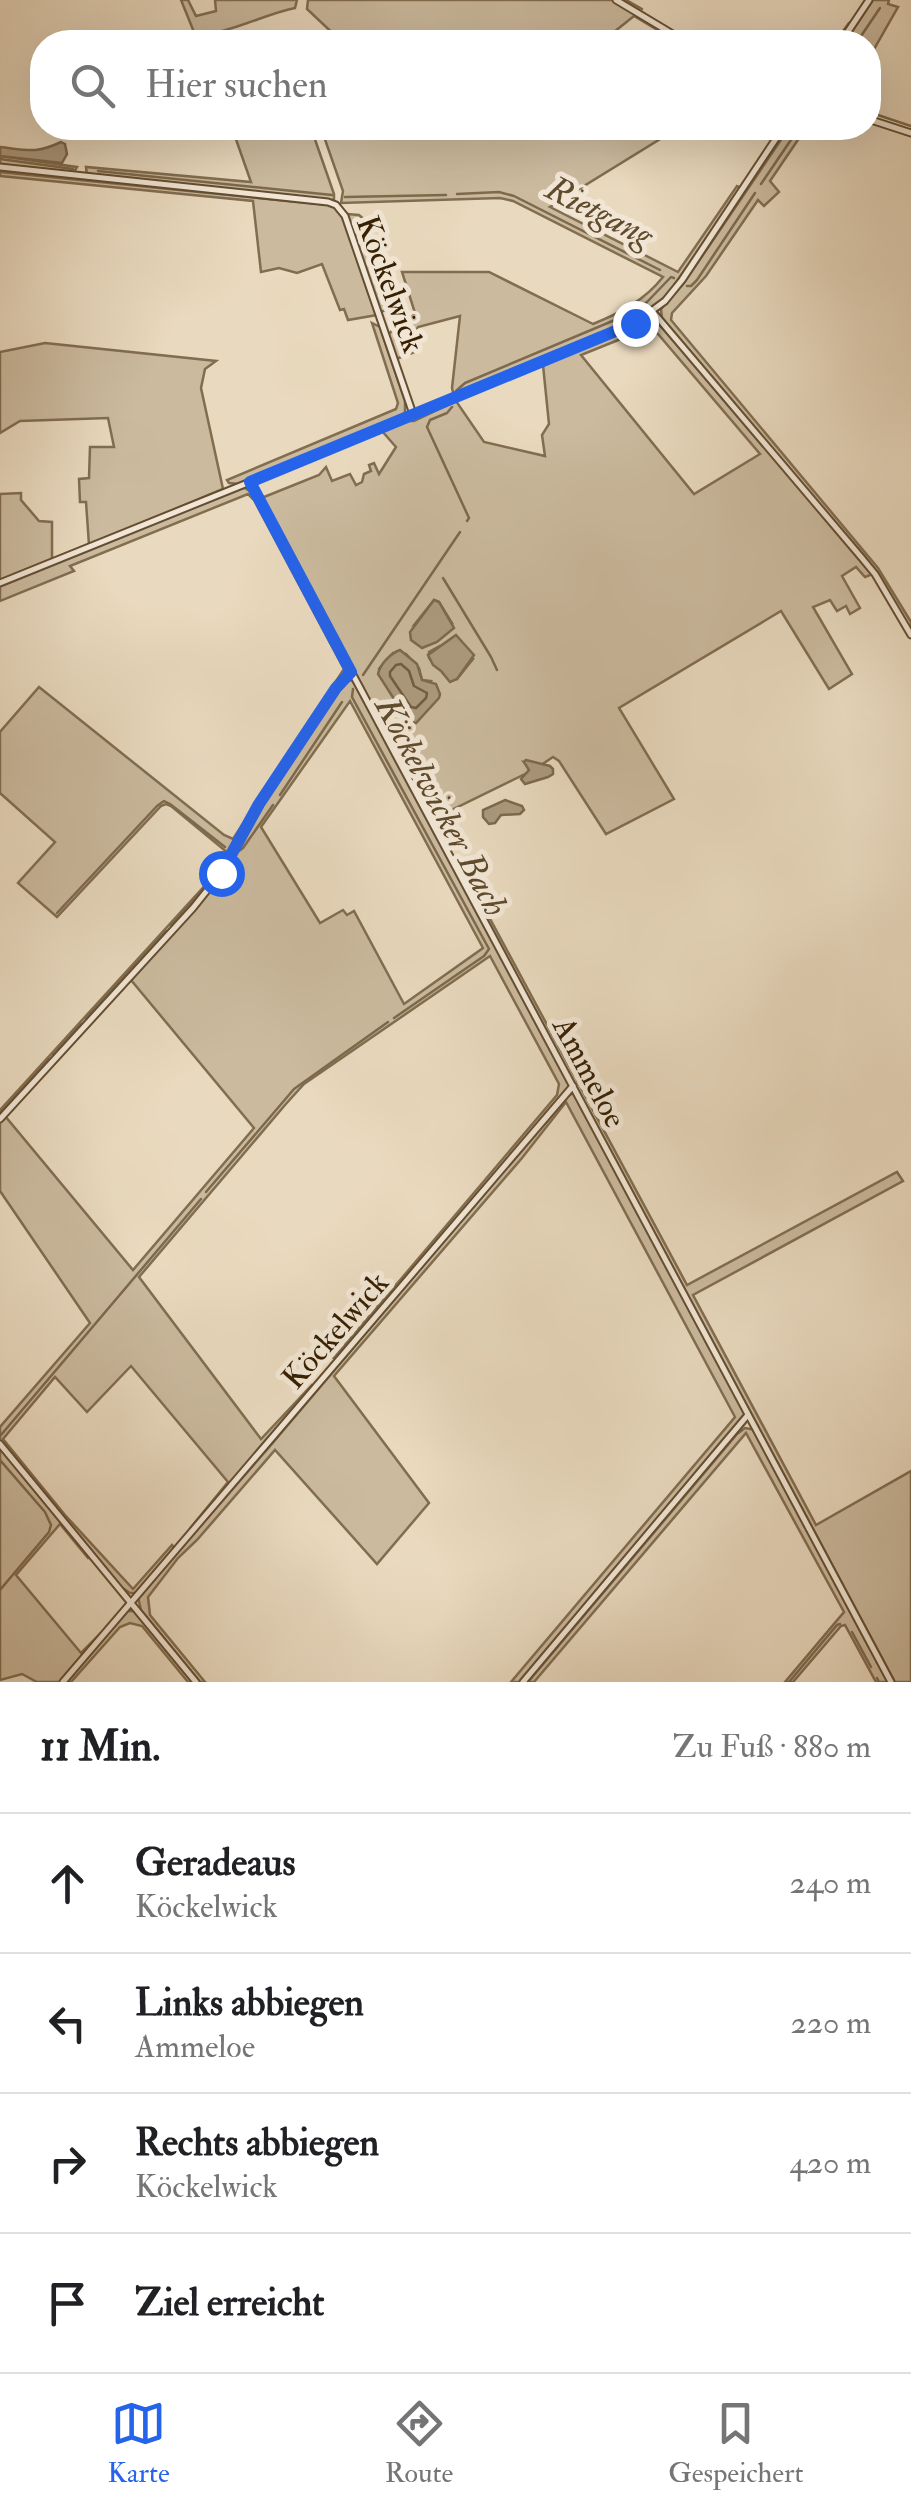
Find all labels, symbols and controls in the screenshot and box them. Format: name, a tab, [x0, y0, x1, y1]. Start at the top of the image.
search box	[30, 30, 881, 140]
icon: search	[65, 58, 120, 113]
text: Hier suchen	[145, 61, 328, 109]
water label: Rietgang	[538, 166, 662, 258]
street label: Köckelwick	[347, 210, 433, 358]
route end	[613, 301, 659, 347]
water label: Köckelwicker Bach	[364, 687, 517, 924]
route start	[199, 851, 245, 897]
street label: Ammeloe	[543, 1009, 635, 1135]
street label: Köckelwick	[274, 1264, 398, 1398]
text: 11 Min.	[40, 1721, 160, 1773]
text: Zu Fuß · 880 m	[673, 1727, 871, 1767]
text: Geradeaus	[135, 1839, 296, 1887]
icon: ahead	[40, 1856, 95, 1911]
text: 240 m	[790, 1863, 871, 1903]
text: Köckelwick	[135, 1887, 278, 1927]
text: Links abbiegen	[135, 1979, 364, 2027]
icon: left	[40, 1996, 95, 2051]
text: 220 m	[791, 2003, 871, 2043]
text: Ammeloe	[135, 2027, 255, 2067]
text: Rechts abbiegen	[135, 2119, 379, 2167]
icon: right	[40, 2136, 95, 2191]
text: 420 m	[790, 2143, 871, 2183]
text: Köckelwick	[135, 2167, 278, 2207]
icon: arrive	[40, 2276, 95, 2331]
text: Ziel erreicht	[135, 2279, 324, 2327]
tab: Karte	[108, 2396, 170, 2491]
tab: Route	[385, 2396, 453, 2491]
tab: Gespeichert	[668, 2396, 803, 2491]

